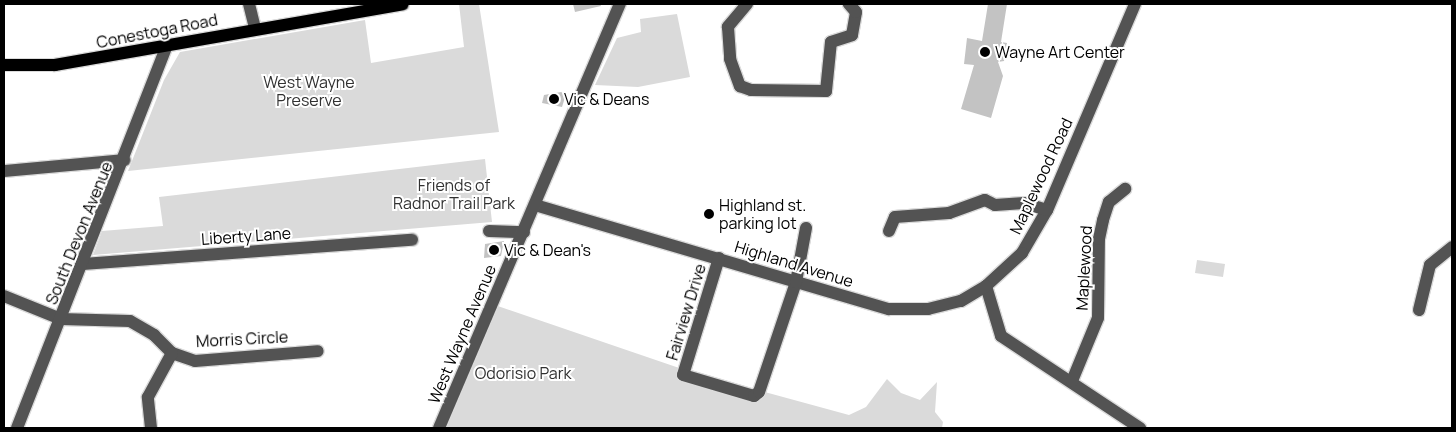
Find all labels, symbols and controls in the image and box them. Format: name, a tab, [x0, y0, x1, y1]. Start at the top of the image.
street label: Conestoga Road	[95, 10, 219, 52]
place label: Wayne Art Center	[995, 42, 1125, 62]
marker: Wayne Art Center	[979, 46, 991, 58]
park label: West Wayne Preserve	[263, 72, 355, 110]
place label: Vic & Deans	[564, 89, 649, 109]
marker: Vic & Deans	[548, 93, 560, 105]
street label: Maplewood Road	[1006, 115, 1076, 237]
street label: South Devon Avenue	[42, 159, 116, 307]
park label: Friends of Radnor Trail Park	[393, 175, 515, 213]
place label: Highland st. parking lot	[719, 195, 806, 233]
marker: Highland st. parking lot	[703, 208, 715, 220]
street label: Liberty Lane	[200, 223, 292, 249]
street label: Maplewood	[1072, 225, 1096, 311]
street label: Highland Avenue	[732, 237, 856, 291]
place label: Vic & Dean's	[504, 240, 591, 260]
marker: Vic & Dean's	[488, 244, 500, 256]
street label: Fairview Drive	[662, 261, 710, 363]
street label: West Wayne Avenue	[424, 262, 500, 406]
street label: Morris Circle	[195, 327, 289, 351]
park label: Odorisio Park	[475, 363, 571, 383]

